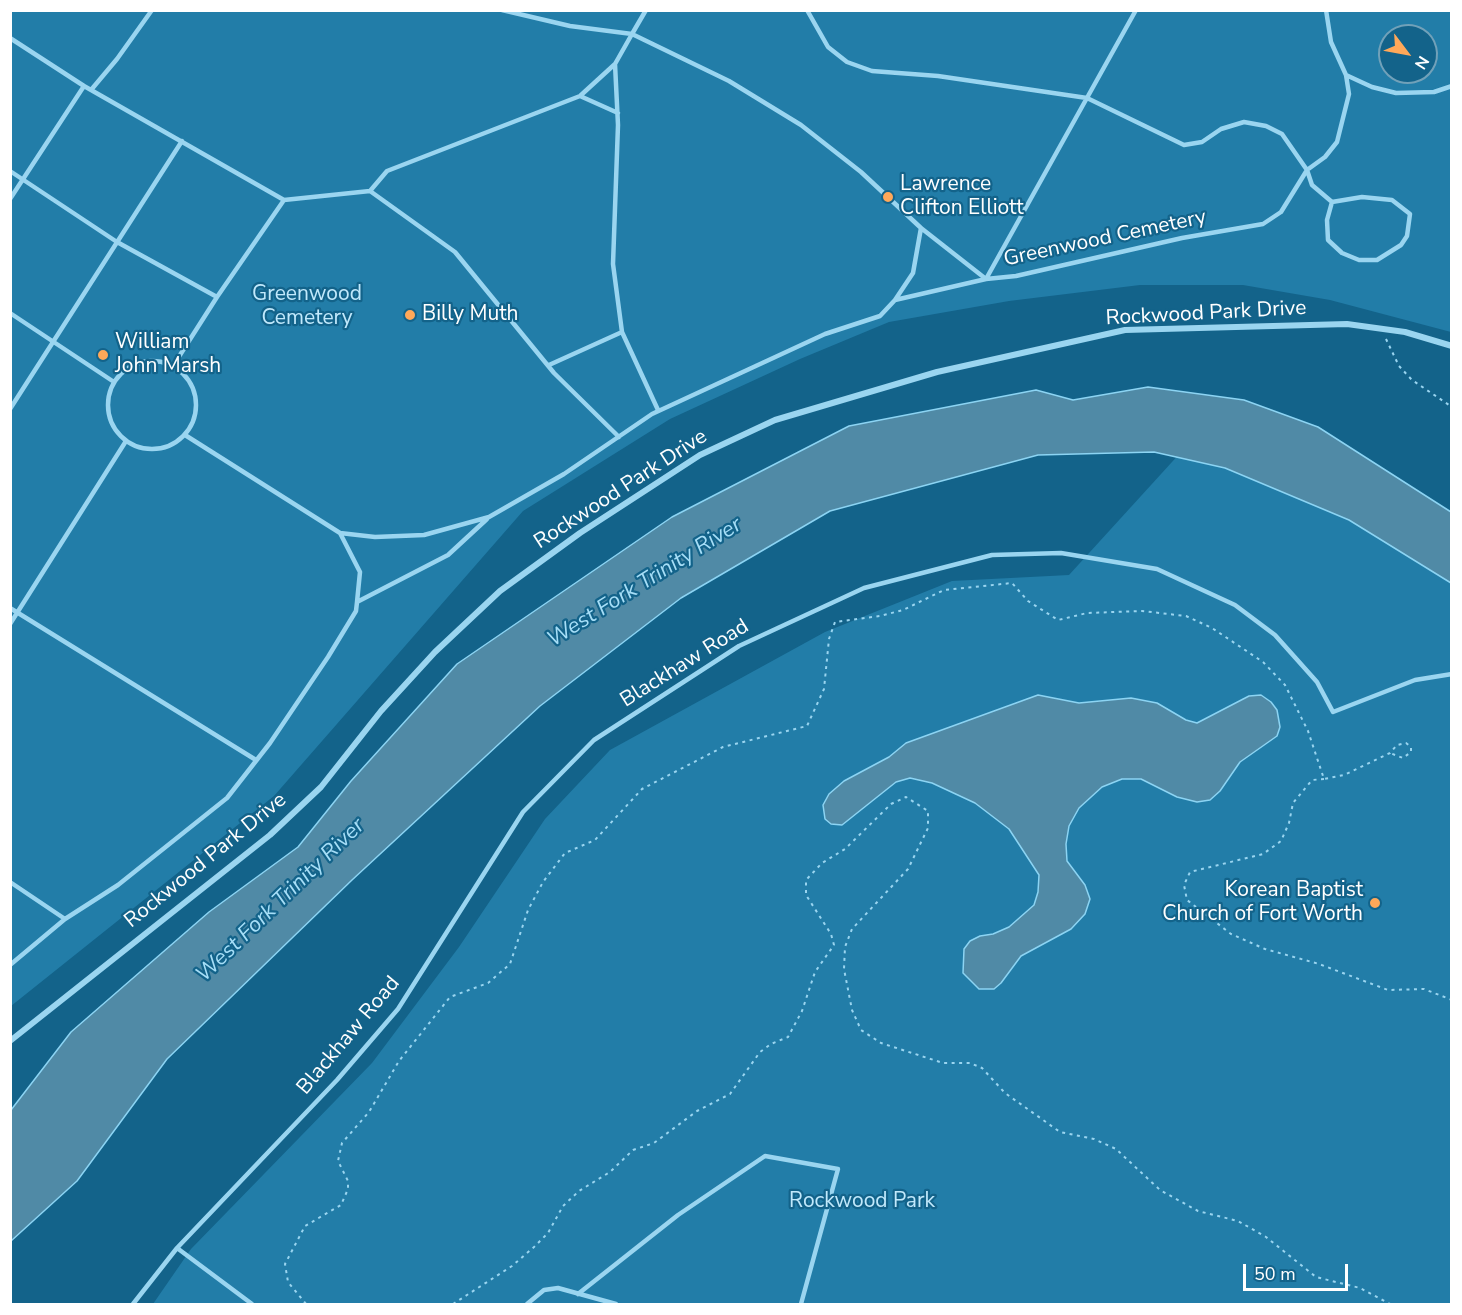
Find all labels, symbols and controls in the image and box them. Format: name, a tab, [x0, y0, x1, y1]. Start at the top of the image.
north arrow	[1378, 24, 1438, 84]
text: N	[1409, 52, 1434, 73]
place label: Lawrence Clifton Elliott	[900, 172, 1024, 222]
marker: Lawrence Clifton Elliott	[881, 190, 895, 204]
street label: Greenwood Cemetery	[1001, 205, 1209, 273]
park label: Greenwood Cemetery	[252, 282, 362, 332]
street label: Rockwood Park Drive	[1105, 296, 1307, 332]
place label: Billy Muth	[422, 302, 518, 328]
marker: Billy Muth	[403, 308, 417, 322]
place label: William John Marsh	[115, 330, 221, 380]
marker: William John Marsh	[96, 348, 110, 362]
street label: Rockwood Park Drive	[530, 425, 712, 555]
water label: West Fork Trinity River	[543, 512, 747, 654]
street label: Blackhaw Road	[616, 614, 754, 714]
street label: Rockwood Park Drive	[120, 788, 292, 934]
water label: West Fork Trinity River	[191, 814, 371, 988]
place label: Korean Baptist Church of Fort Worth	[1162, 878, 1363, 928]
marker: Korean Baptist Church of Fort Worth	[1368, 896, 1382, 910]
street label: Blackhaw Road	[292, 972, 406, 1100]
park label: Rockwood Park	[789, 1189, 935, 1215]
scale bar	[1246, 1252, 1351, 1290]
text: 50 m	[1254, 1262, 1296, 1286]

